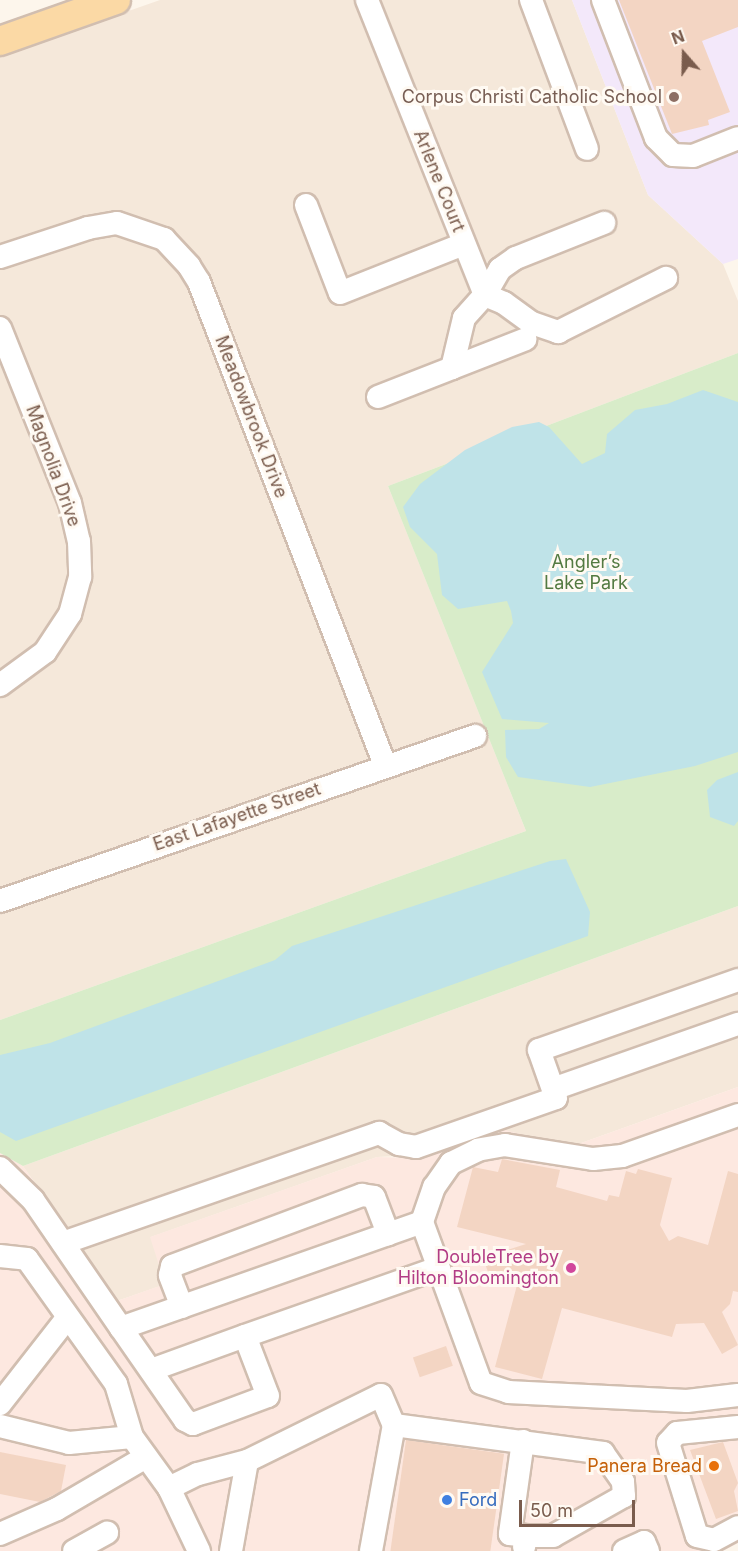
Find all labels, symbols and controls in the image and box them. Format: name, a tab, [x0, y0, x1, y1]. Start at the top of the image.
north arrow	[654, 24, 714, 84]
text: N	[669, 26, 687, 49]
place label: Corpus Christi Catholic School	[402, 86, 662, 108]
marker: Corpus Christi Catholic School	[667, 90, 681, 104]
street label: Arlene Court	[409, 127, 469, 235]
street label: Meadowbrook Drive	[210, 333, 292, 501]
street label: Magnolia Drive	[21, 402, 85, 530]
park label: Angler’s Lake Park	[544, 552, 628, 594]
street label: East Lafayette Street	[150, 778, 324, 856]
place label: DoubleTree by Hilton Bloomington	[398, 1247, 559, 1290]
marker: DoubleTree by Hilton Bloomington	[564, 1261, 578, 1275]
place label: Panera Bread	[587, 1455, 702, 1477]
marker: Panera Bread	[707, 1459, 721, 1473]
scale bar	[522, 1488, 638, 1526]
place label: Ford	[459, 1489, 497, 1511]
marker: Ford	[440, 1493, 454, 1507]
text: 50 m	[530, 1500, 573, 1521]

